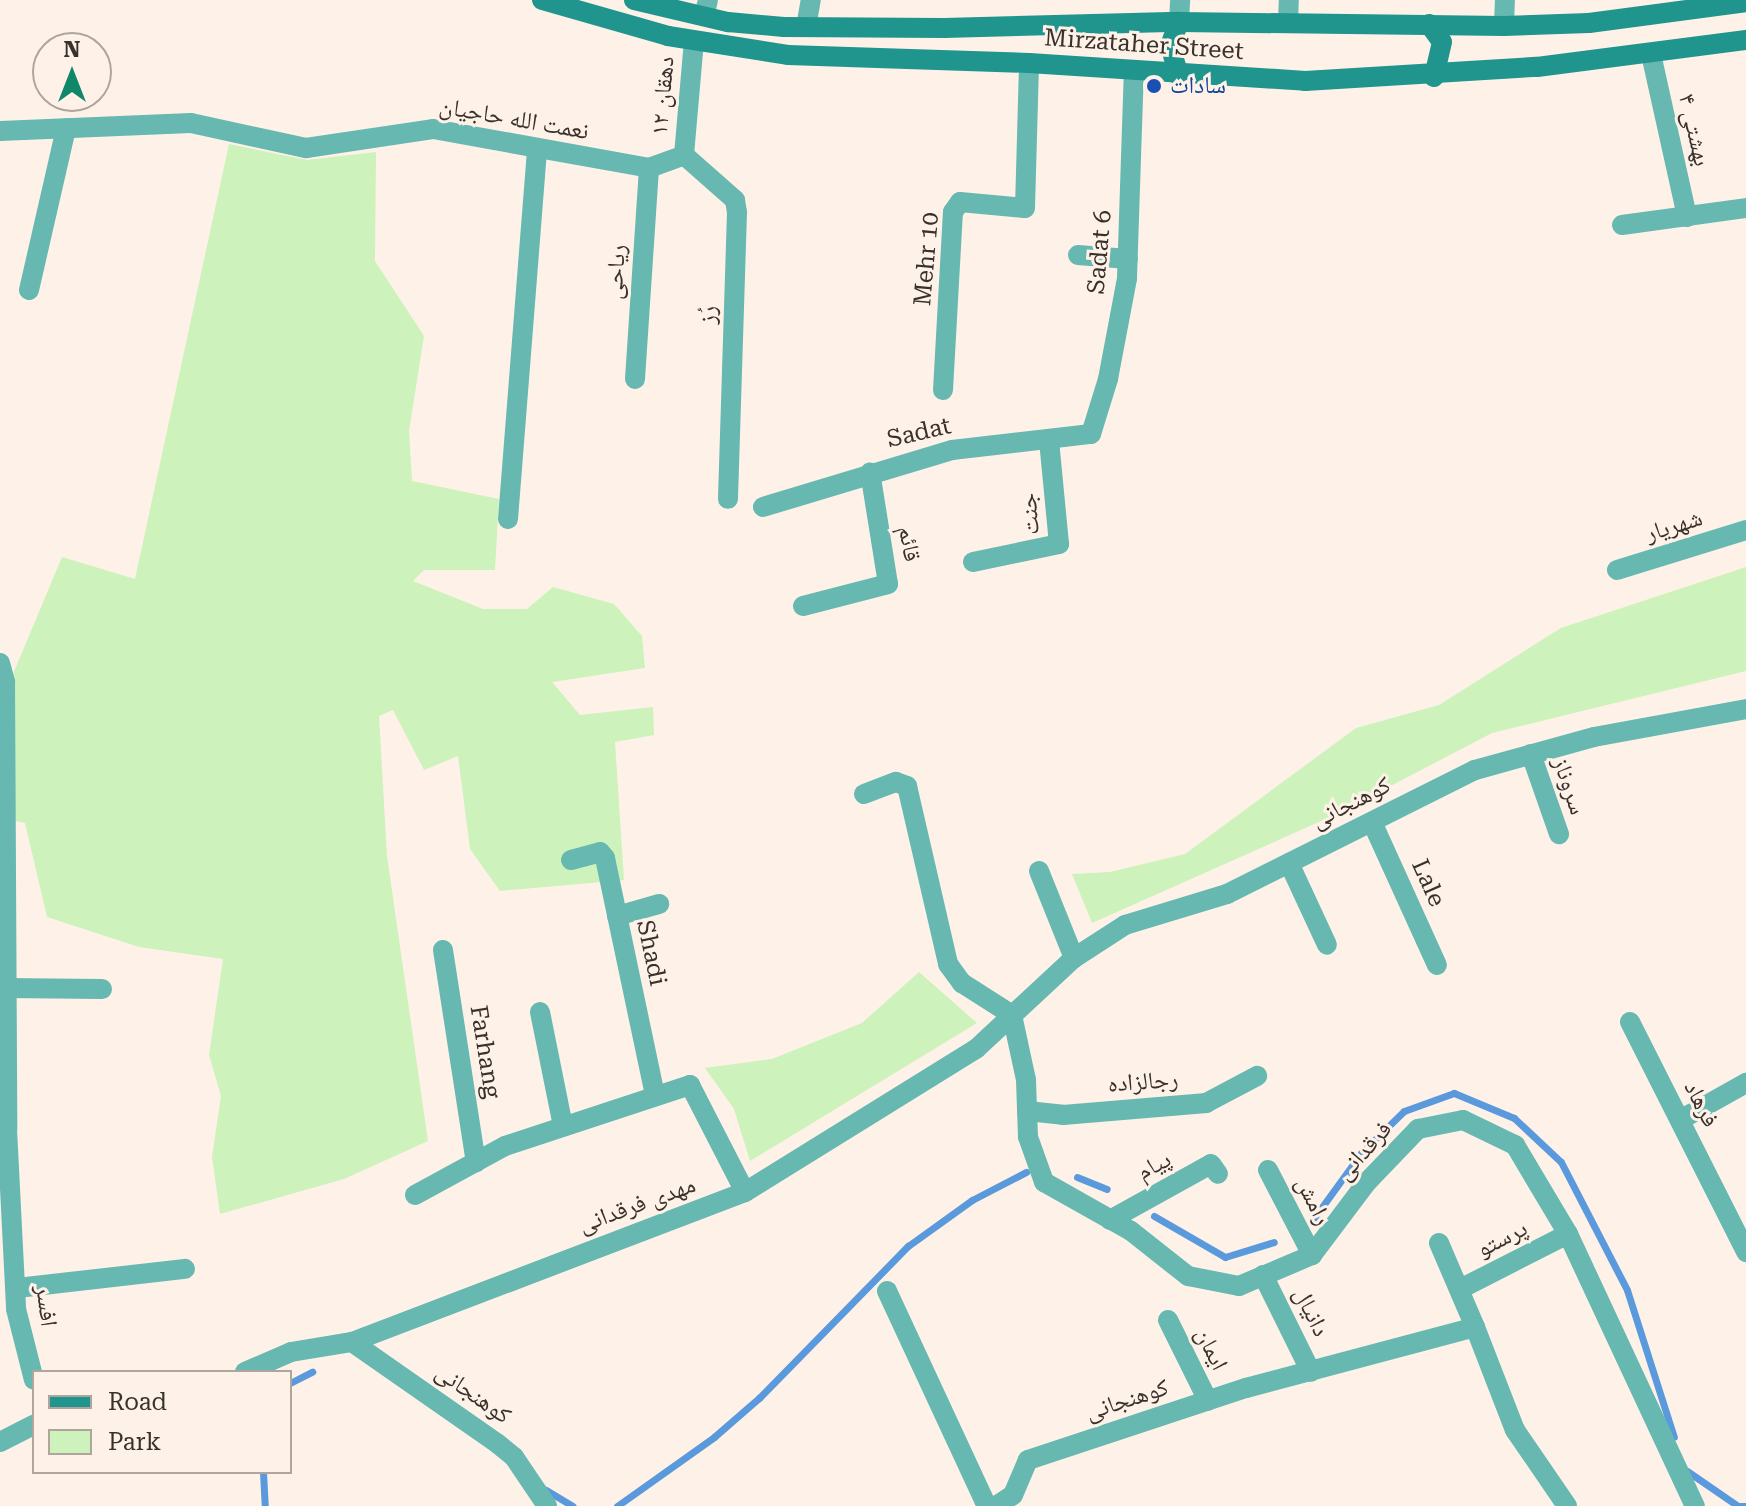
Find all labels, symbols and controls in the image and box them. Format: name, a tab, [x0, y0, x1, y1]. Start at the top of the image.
street label: Mirzataher Street	[1043, 24, 1245, 66]
north arrow	[32, 32, 112, 112]
text: N	[64, 37, 80, 62]
street label: دهقان ۱۲	[645, 55, 681, 137]
place label: سادات	[1170, 72, 1226, 100]
marker: سادات	[1145, 77, 1163, 95]
street label: بهشتی ۴	[1672, 91, 1716, 169]
street label: نعمت الله حاجیان	[437, 92, 591, 146]
street label: Sadat 6	[1082, 209, 1118, 295]
street label: Mehr 10	[909, 211, 945, 307]
street label: ریاحی	[600, 243, 632, 301]
street label: رُز	[693, 305, 723, 325]
street label: Sadat	[884, 412, 954, 454]
street label: جنت	[1014, 492, 1046, 536]
street label: شهریار	[1642, 504, 1706, 548]
street label: قائم	[892, 524, 926, 564]
street label: سروناز	[1546, 754, 1592, 818]
street label: کوهنجانی	[1306, 771, 1396, 835]
street label: Lale	[1405, 855, 1451, 911]
street label: Shadi	[630, 918, 672, 988]
street label: Farhang	[463, 1003, 507, 1101]
street label: رجالزاده	[1107, 1065, 1179, 1099]
street label: فرهاد	[1677, 1076, 1725, 1132]
street label: فرقدانی	[1330, 1115, 1398, 1187]
street label: پیام	[1132, 1145, 1176, 1187]
street label: مهدی فرقدانی	[575, 1171, 699, 1239]
street label: رامش	[1289, 1172, 1337, 1230]
street label: پرستو	[1472, 1214, 1532, 1264]
street label: دانیال	[1287, 1283, 1335, 1341]
street label: افسر	[29, 1284, 63, 1328]
street label: ایمان	[1188, 1323, 1234, 1375]
street label: کوهنجانی	[430, 1358, 516, 1430]
legend	[32, 1370, 292, 1474]
street label: کوهنجانی	[1082, 1373, 1172, 1427]
text: Road	[108, 1388, 167, 1416]
text: Park	[108, 1428, 161, 1456]

